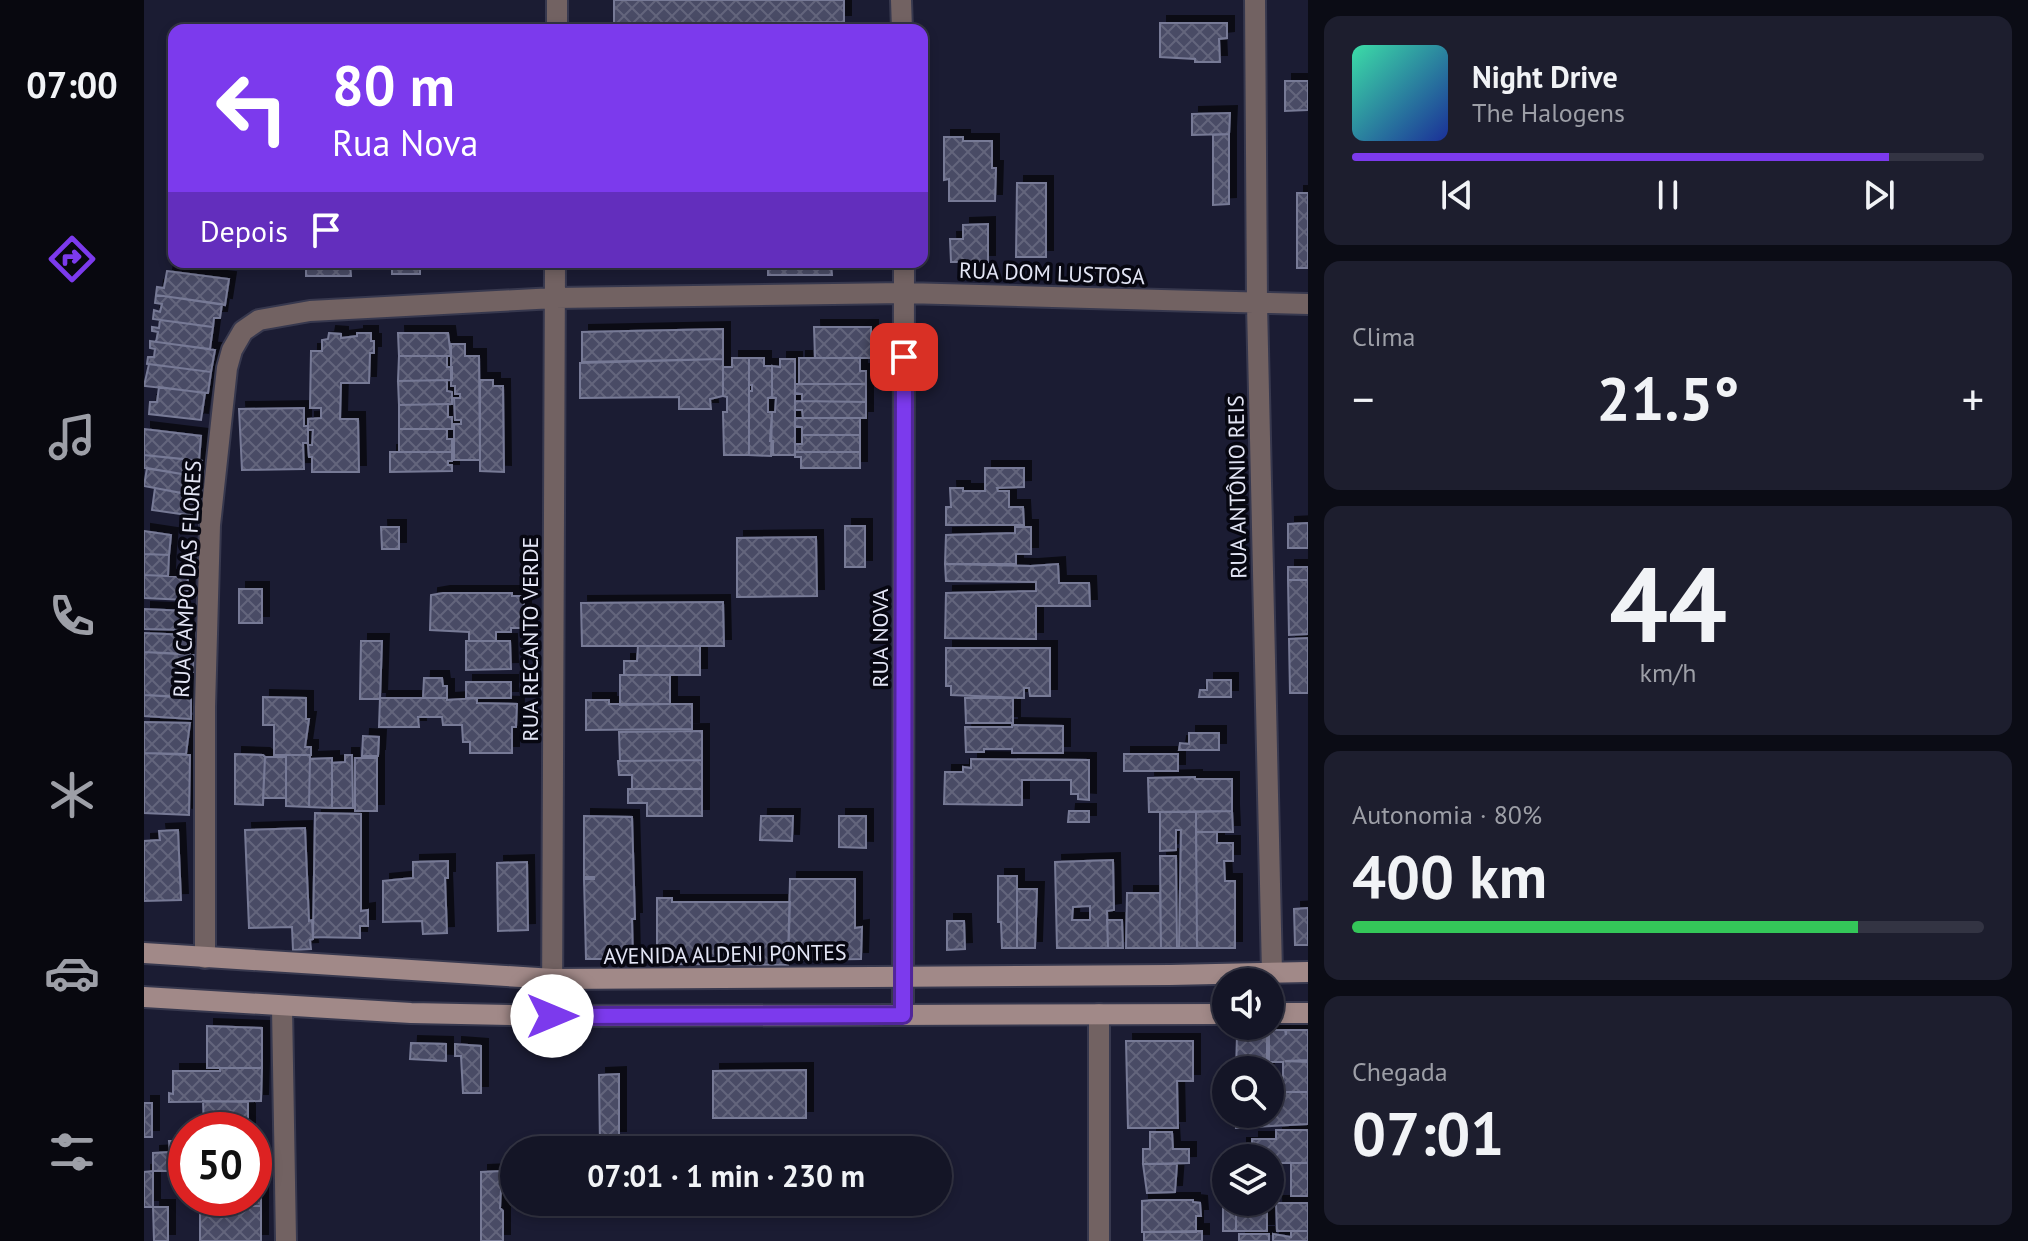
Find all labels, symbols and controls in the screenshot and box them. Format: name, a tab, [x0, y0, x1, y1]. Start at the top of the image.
text: 80 m	[332, 49, 455, 121]
icon: left	[200, 56, 304, 160]
text: Night Drive	[1472, 57, 1618, 96]
text: 07:00	[26, 61, 118, 108]
text: The Halogens	[1472, 96, 1625, 129]
text: Rua Nova	[332, 119, 478, 166]
icon: previous	[1435, 173, 1479, 217]
icon: pause	[1646, 173, 1690, 217]
icon: next	[1857, 173, 1901, 217]
icon: arrive	[304, 208, 348, 252]
text: Depois	[200, 211, 288, 250]
icon: directions	[44, 231, 100, 287]
street label: RUA DOM LUSTOSA	[958, 256, 1146, 290]
text: Clima	[1352, 320, 1415, 353]
pin	[870, 323, 938, 391]
icon: arrive	[882, 335, 926, 379]
text: 21.5°	[1596, 359, 1740, 437]
text: −	[1352, 370, 1374, 427]
text: +	[1962, 370, 1984, 427]
street label: RUA ANTÔNIO REIS	[1221, 395, 1253, 579]
icon: music	[44, 409, 100, 465]
street label: RUA CAMPO DAS FLORES	[167, 460, 207, 698]
text: 44	[1609, 536, 1727, 671]
street label: RUA RECANTO VERDE	[516, 537, 544, 741]
icon: phone	[44, 588, 100, 644]
street label: RUA NOVA	[866, 588, 894, 687]
text: km/h	[1640, 656, 1697, 689]
icon: climate	[44, 767, 100, 823]
text: Autonomia · 80%	[1352, 798, 1542, 831]
text: 400 km	[1352, 837, 1547, 915]
street label: AVENIDA ALDENI PONTES	[603, 938, 847, 970]
icon: car	[44, 945, 100, 1001]
map controls	[1212, 968, 1284, 1216]
button: sound	[1212, 968, 1284, 1040]
position arrow	[510, 974, 594, 1058]
text: Chegada	[1352, 1055, 1448, 1088]
button: search	[1212, 1056, 1284, 1128]
text: 07:01	[1352, 1094, 1504, 1172]
speed limit sign: 50	[168, 1112, 272, 1216]
icon: filters	[44, 1124, 100, 1180]
button: layers	[1212, 1144, 1284, 1216]
text: 07:01 · 1 min · 230 m	[587, 1156, 865, 1195]

